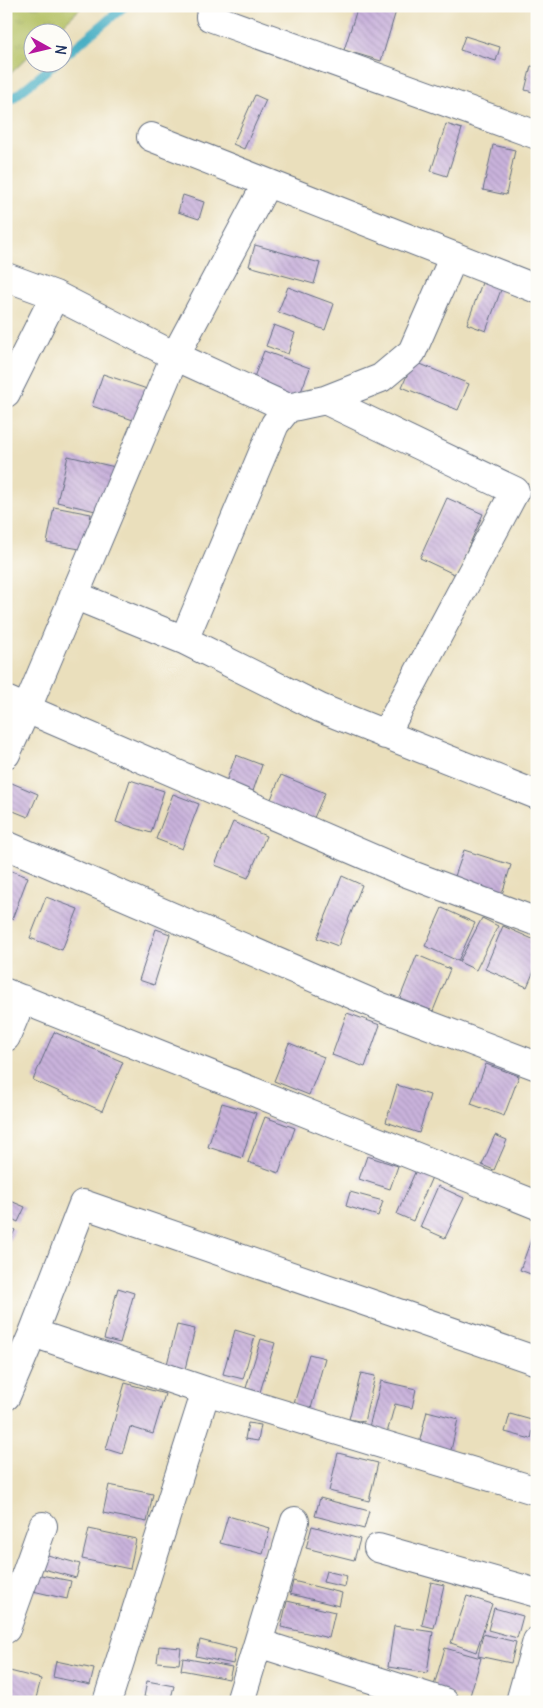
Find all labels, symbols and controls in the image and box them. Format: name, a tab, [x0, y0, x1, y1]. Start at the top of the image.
north arrow	[22, 22, 72, 72]
text: N	[51, 44, 70, 56]

